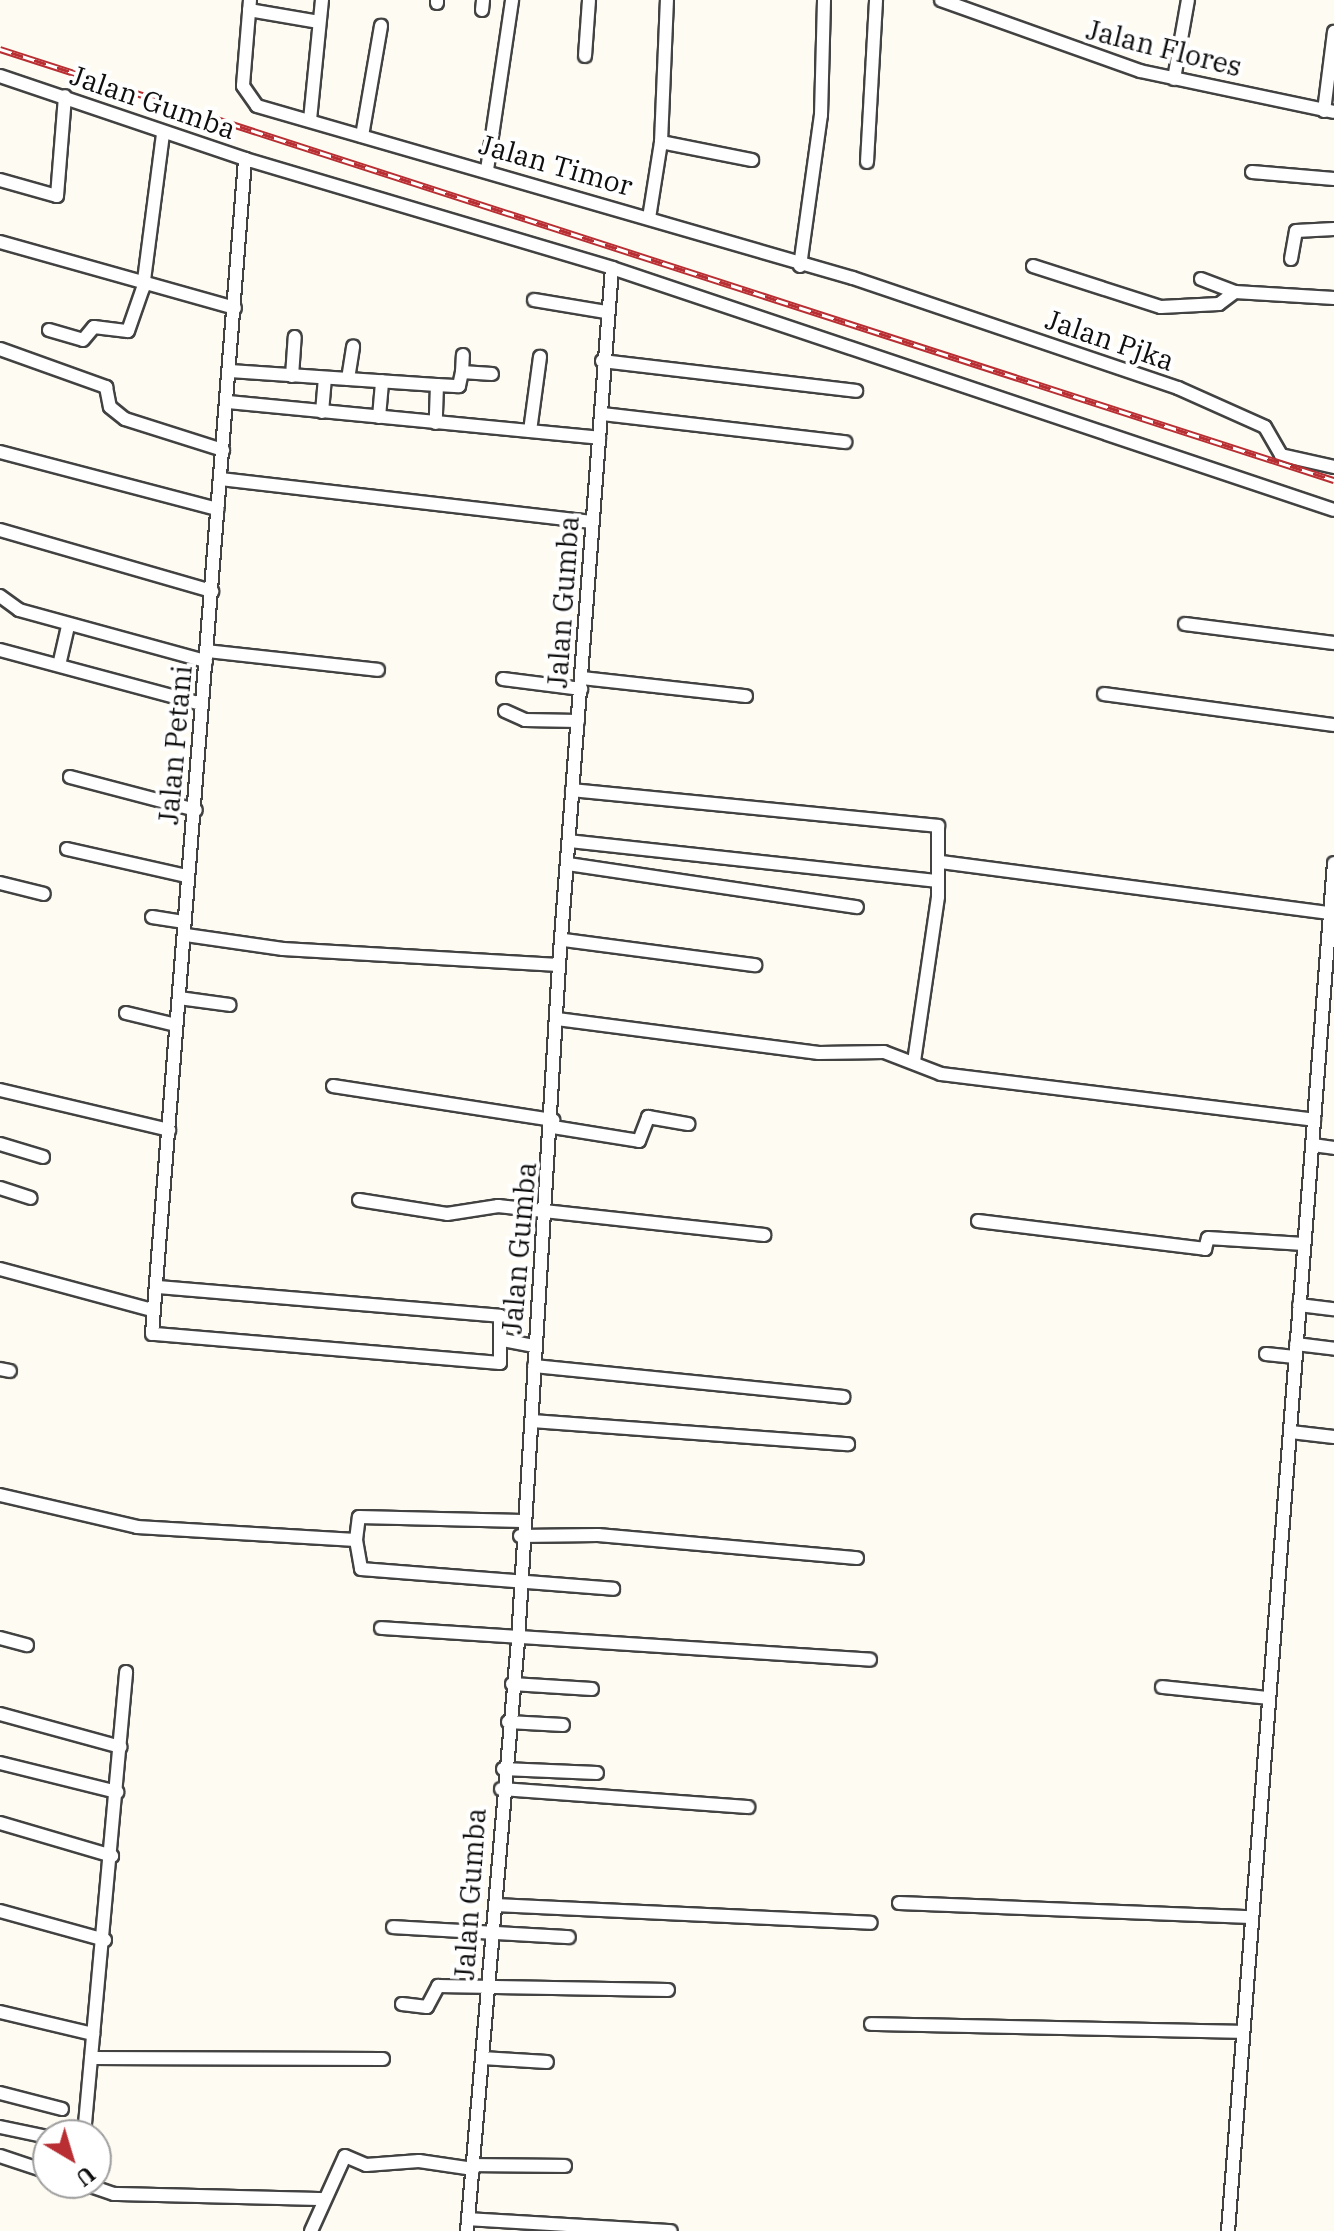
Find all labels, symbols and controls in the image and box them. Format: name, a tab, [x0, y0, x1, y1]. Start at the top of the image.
street label: Jalan Flores	[1083, 12, 1245, 84]
street label: Jalan Gumba	[66, 58, 240, 146]
street label: Jalan Timor	[475, 127, 637, 203]
street label: Jalan Pjka	[1041, 302, 1179, 378]
street label: Jalan Gumba	[540, 515, 586, 689]
street label: Jalan Petani	[151, 664, 199, 826]
street label: Jalan Gumba	[495, 1161, 543, 1335]
street label: Jalan Gumba	[447, 1807, 493, 1981]
north arrow	[32, 2119, 112, 2199]
text: U	[70, 2160, 101, 2193]

